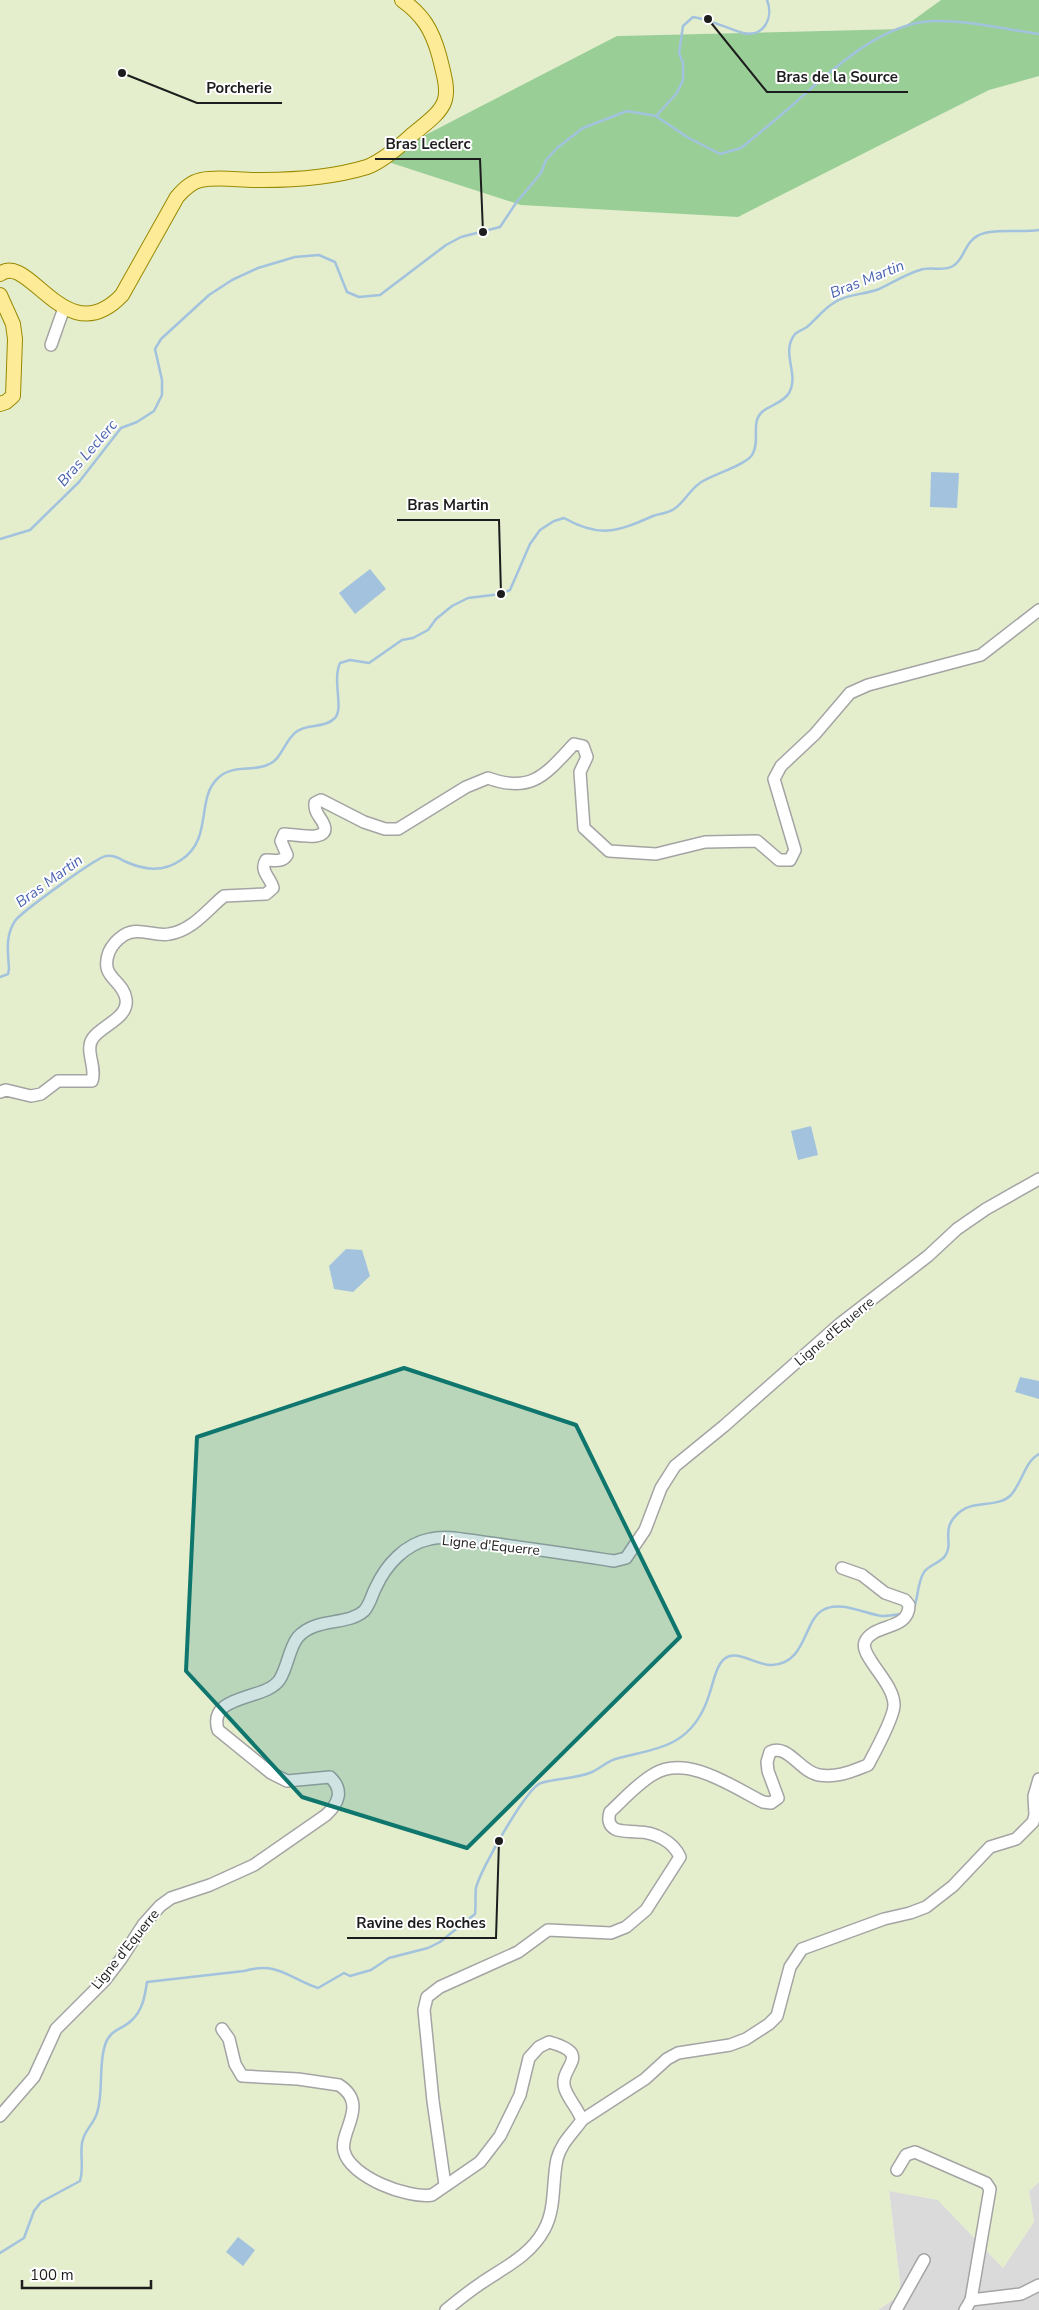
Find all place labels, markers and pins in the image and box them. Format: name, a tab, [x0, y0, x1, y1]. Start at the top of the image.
callout: Bras de la Source	[767, 62, 908, 92]
callout: Porcherie	[197, 73, 282, 103]
callout: Bras Leclerc	[375, 129, 480, 159]
callout: Bras Martin	[397, 490, 499, 520]
callout: Ravine des Roches	[347, 1908, 496, 1938]

